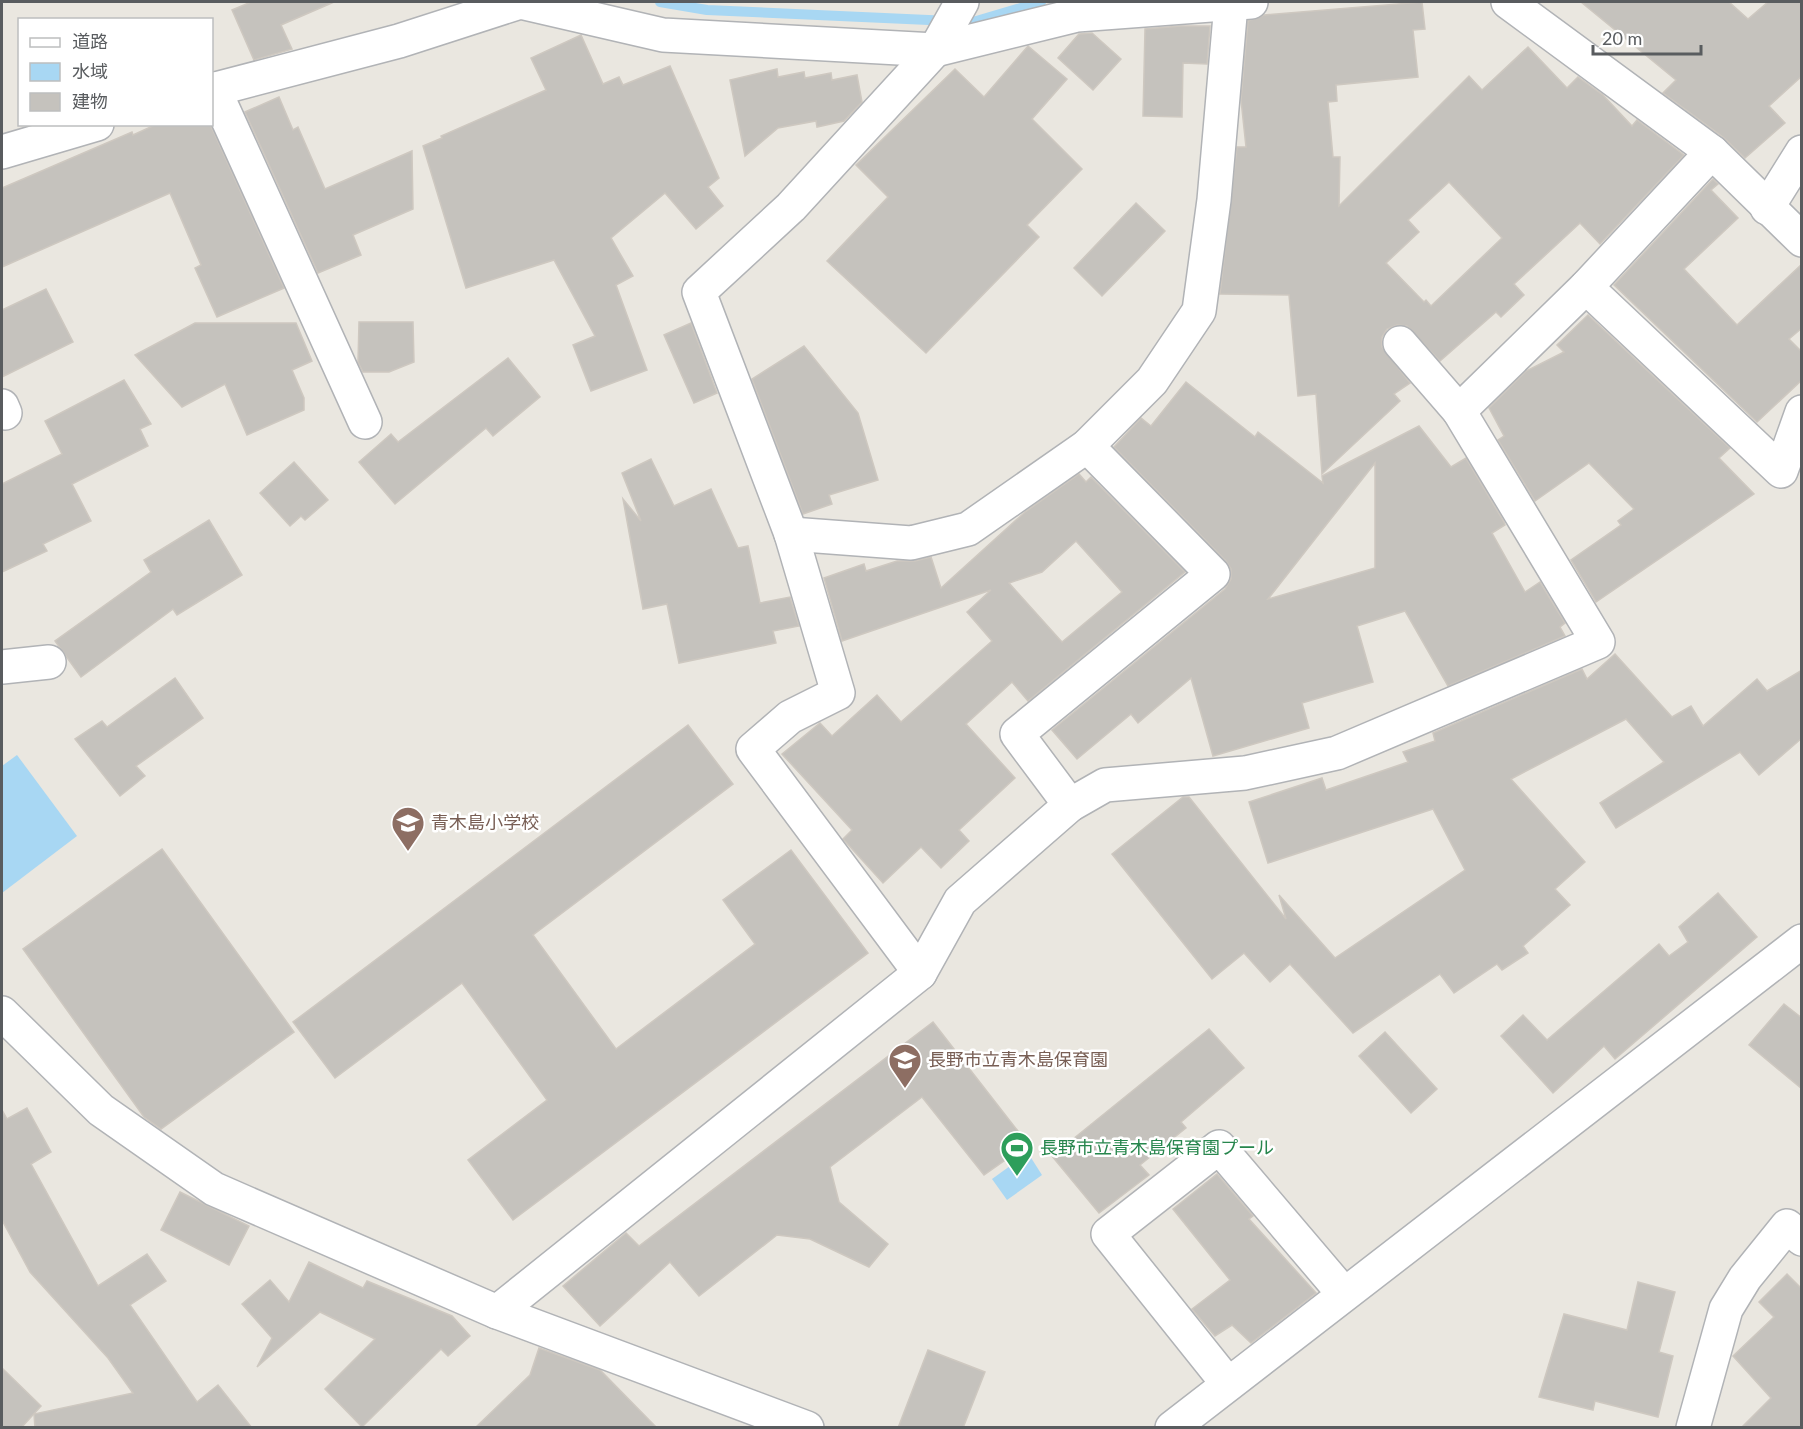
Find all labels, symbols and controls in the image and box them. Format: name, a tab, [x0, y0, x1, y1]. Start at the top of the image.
legend	[18, 18, 213, 126]
scale bar	[1593, 18, 1701, 56]
text: 20 m	[1602, 27, 1642, 49]
text: 道路	[72, 30, 108, 52]
text: 水域	[72, 60, 108, 82]
text: 建物	[72, 90, 108, 112]
school or university icon: 青木島小学校	[390, 805, 426, 852]
place label: 青木島小学校	[431, 811, 539, 833]
school or university icon: 長野市立青木島保育園	[887, 1042, 923, 1089]
place label: 長野市立青木島保育園	[928, 1048, 1108, 1070]
sports icon: 長野市立青木島保育園プール	[999, 1130, 1035, 1177]
place label: 長野市立青木島保育園プール	[1040, 1136, 1274, 1158]

